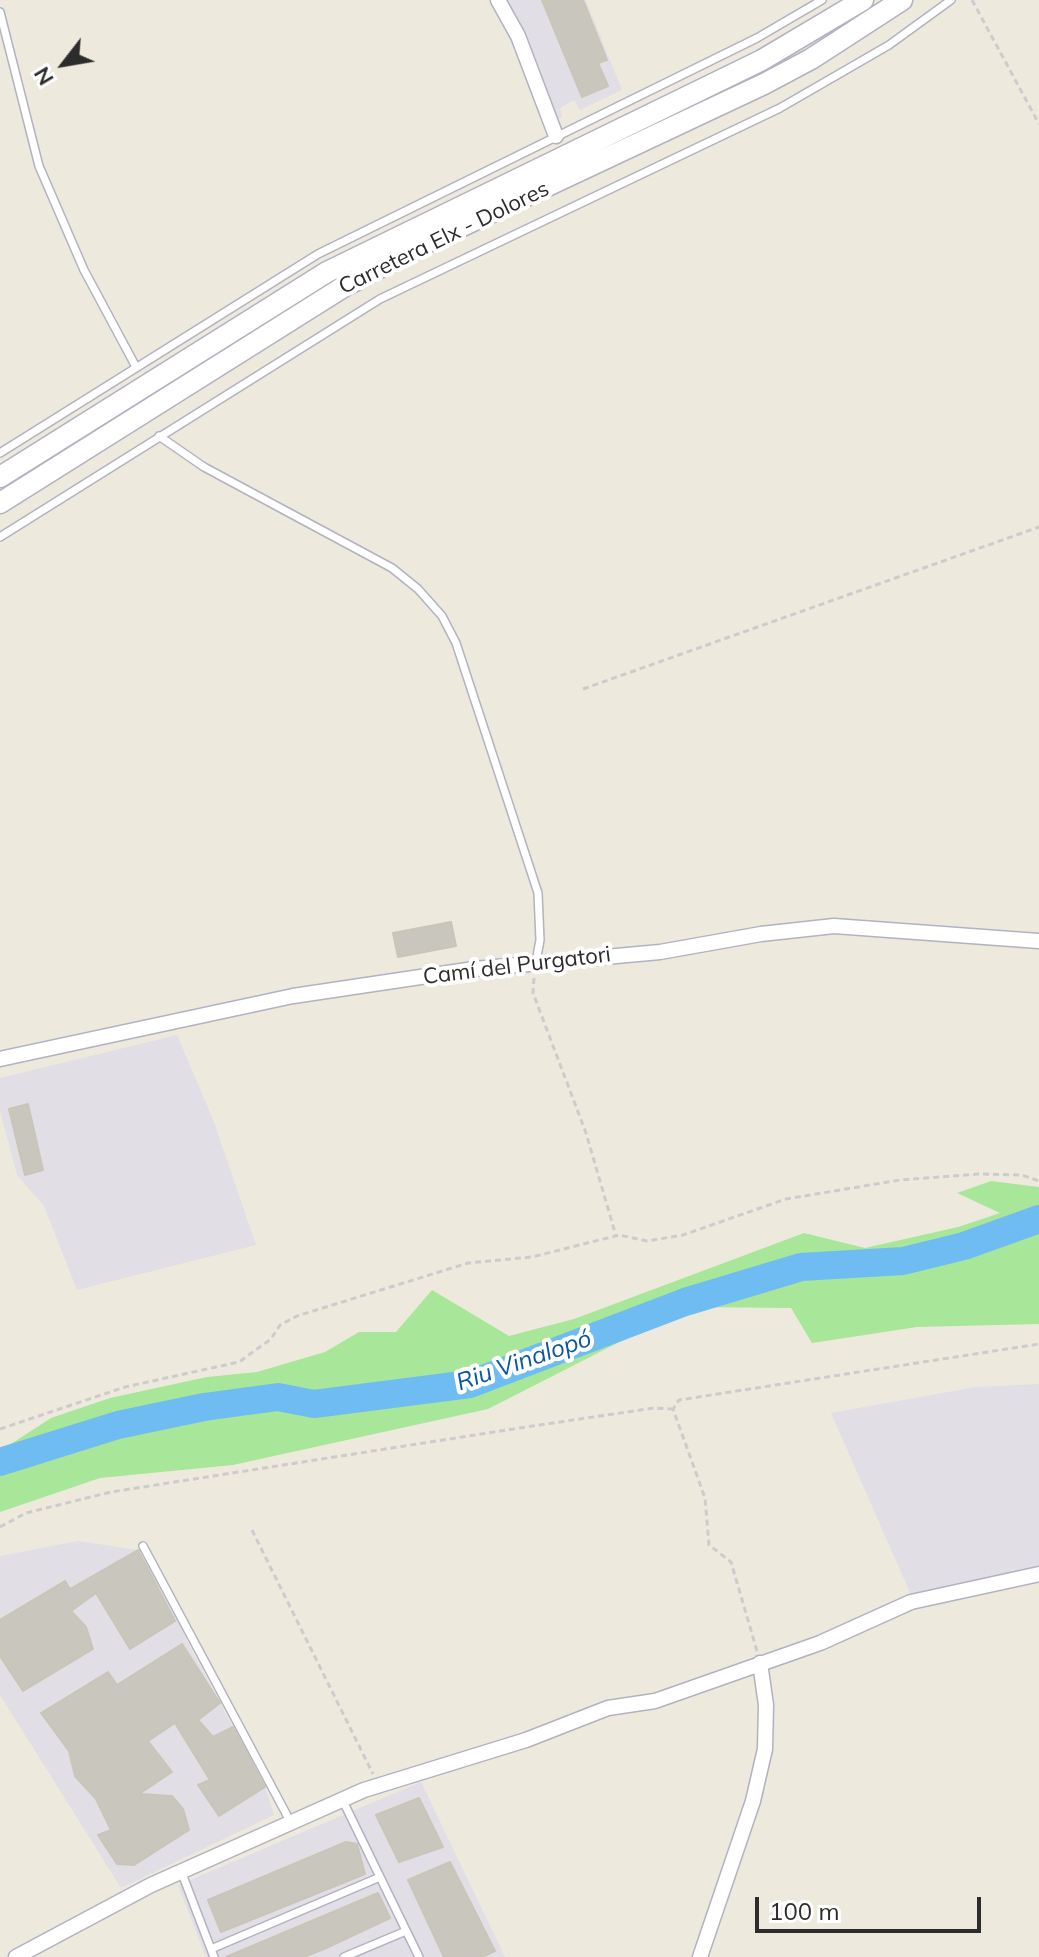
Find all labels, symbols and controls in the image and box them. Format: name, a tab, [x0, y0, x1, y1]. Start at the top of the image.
north arrow	[24, 24, 104, 104]
text: N	[27, 62, 60, 91]
street label: Carretera Elx - Dolores	[335, 176, 553, 300]
street label: Camí del Purgatori	[422, 941, 612, 991]
water label: Riu Vinalopó	[453, 1324, 595, 1398]
scale bar	[759, 1881, 985, 1931]
text: 100 m	[769, 1896, 840, 1926]

